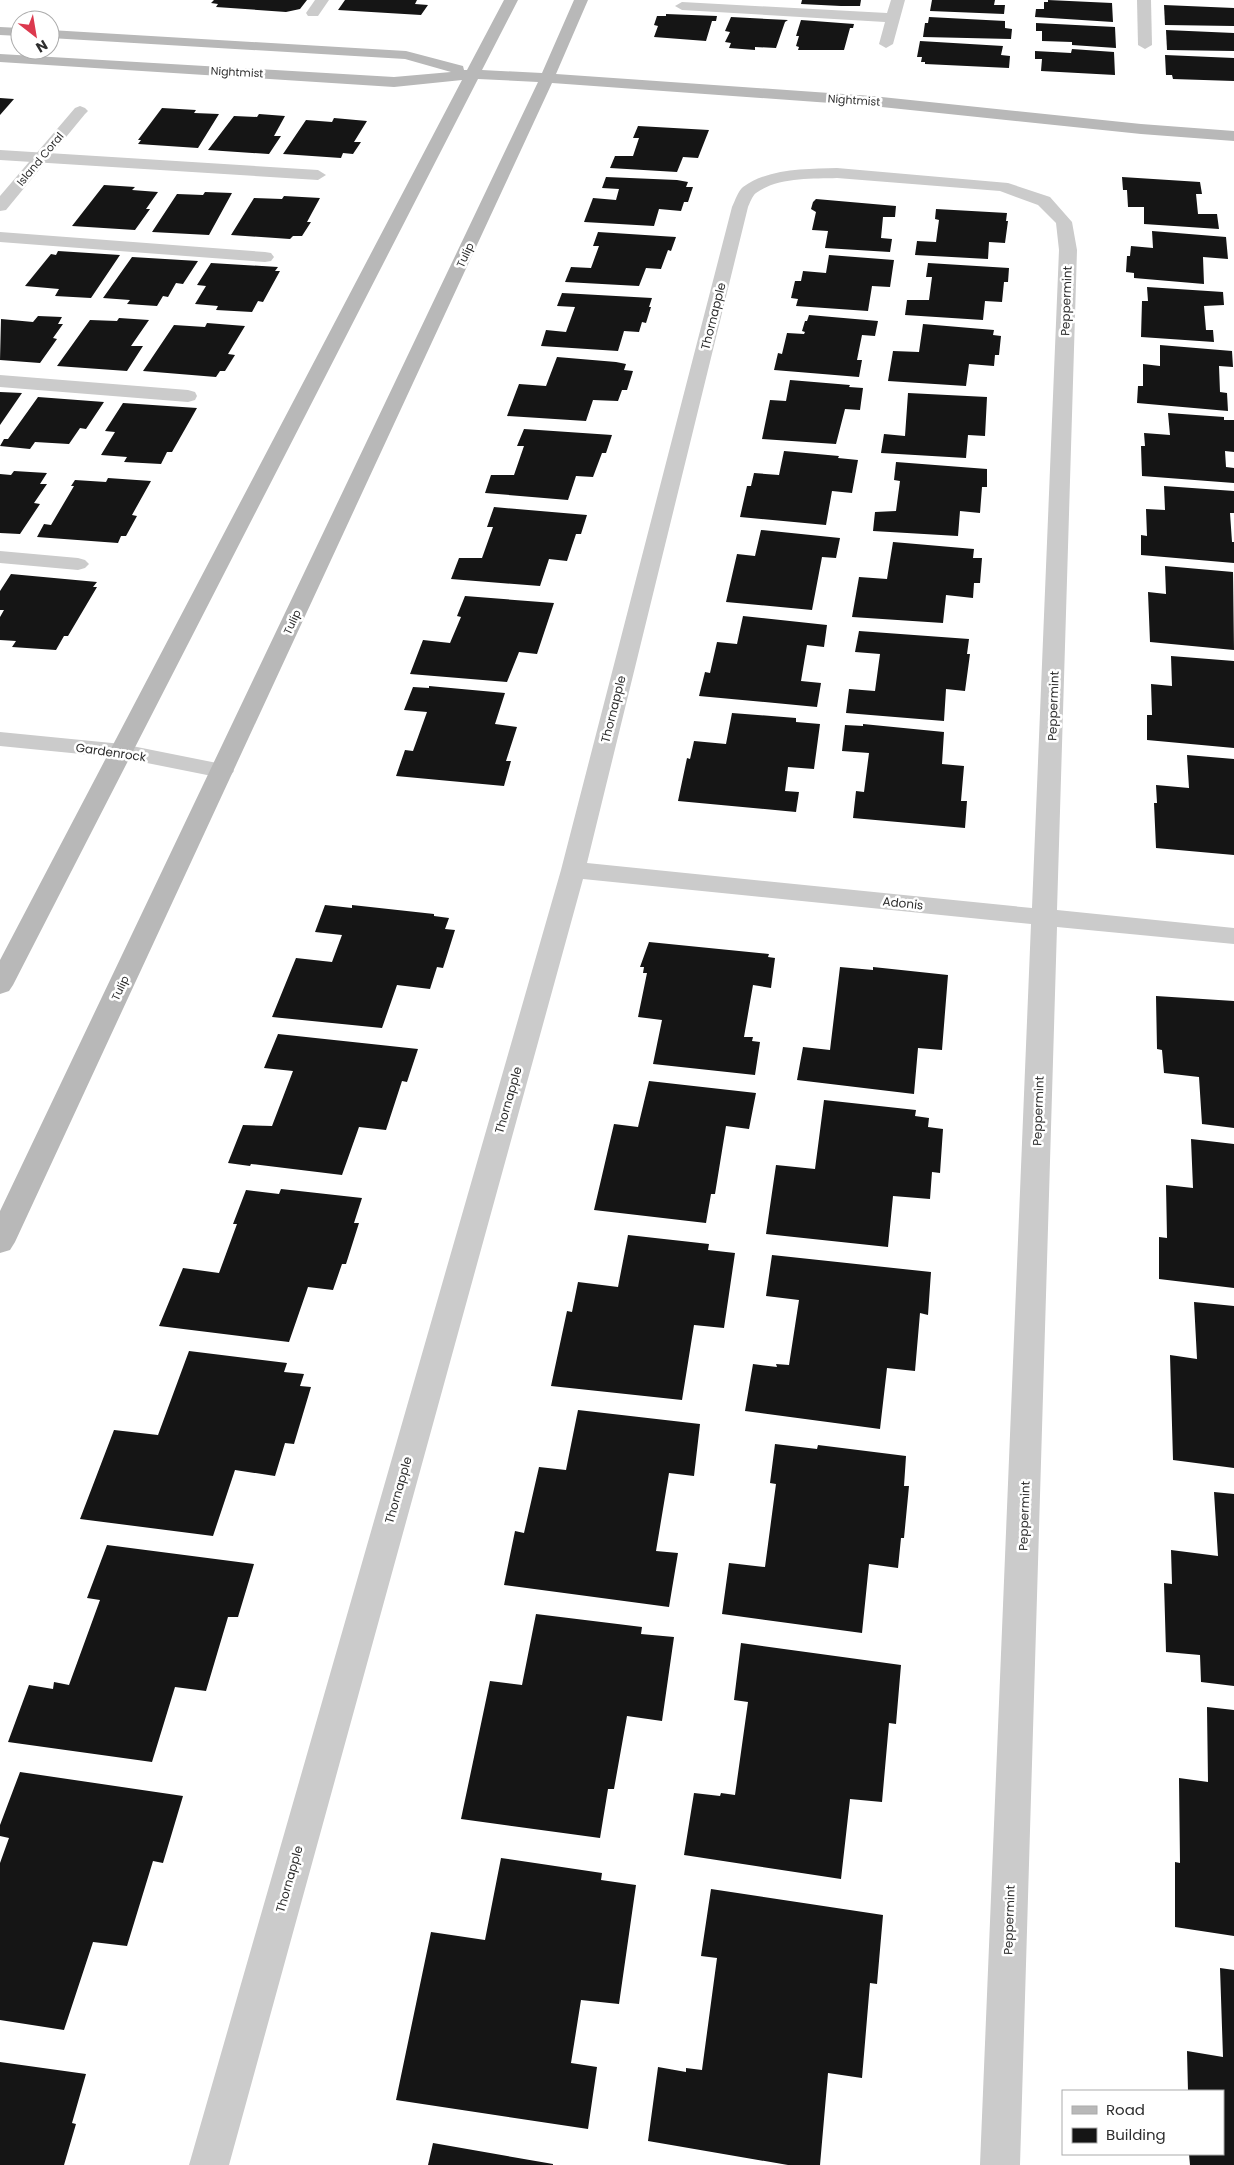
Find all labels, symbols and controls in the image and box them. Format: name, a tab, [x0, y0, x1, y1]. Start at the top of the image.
north arrow	[10, 10, 60, 60]
text: N	[32, 35, 51, 57]
street label: Nightmist	[210, 63, 264, 81]
street label: Nightmist	[827, 90, 881, 110]
street label: Island Coral	[13, 129, 67, 189]
street label: Tulip	[452, 240, 478, 270]
street label: Peppermint	[1056, 266, 1076, 336]
street label: Thornapple	[696, 281, 730, 351]
street label: Tulip	[279, 607, 305, 637]
street label: Peppermint	[1043, 671, 1063, 741]
street label: Thornapple	[596, 674, 630, 744]
street label: Gardenrock	[75, 739, 148, 765]
street label: Adonis	[882, 892, 924, 914]
street label: Tulip	[107, 973, 133, 1003]
street label: Thornapple	[490, 1065, 526, 1135]
street label: Peppermint	[1028, 1076, 1048, 1146]
street label: Thornapple	[380, 1455, 416, 1525]
street label: Peppermint	[1014, 1481, 1034, 1551]
street label: Thornapple	[271, 1844, 307, 1914]
street label: Peppermint	[999, 1885, 1019, 1955]
legend	[1062, 2090, 1224, 2155]
text: Road	[1106, 2099, 1145, 2120]
text: Building	[1106, 2124, 1166, 2145]

